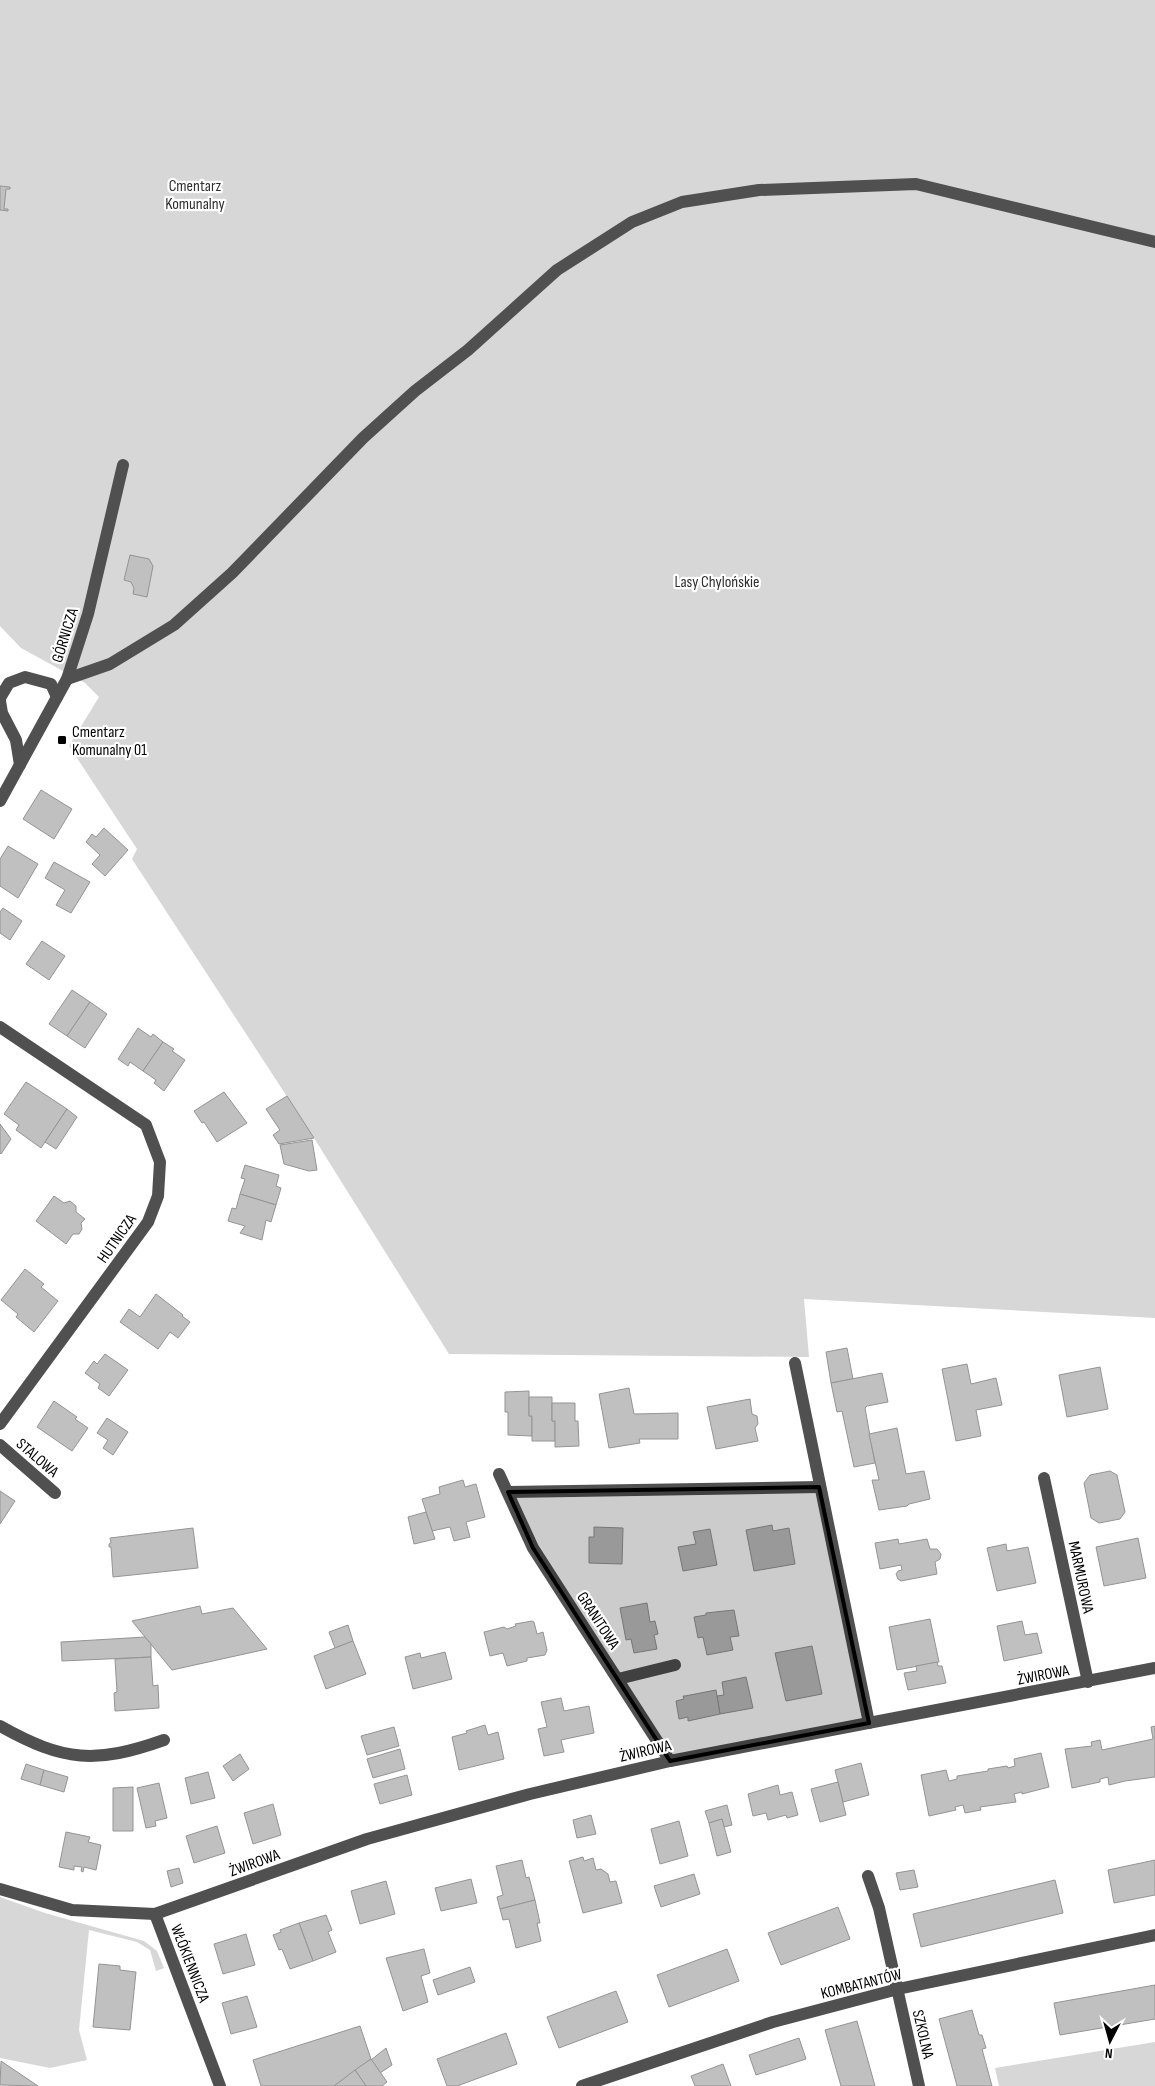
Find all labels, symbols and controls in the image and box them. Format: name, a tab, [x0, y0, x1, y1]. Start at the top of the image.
park label: Cmentarz Komunalny	[165, 177, 225, 214]
park label: Lasy Chylońskie	[675, 573, 759, 592]
street label: GÓRNICZA	[48, 606, 83, 665]
place label: Cmentarz Komunalny 01	[72, 723, 147, 760]
marker: Cmentarz Komunalny 01	[56, 734, 68, 746]
street label: HUTNICZA	[94, 1211, 141, 1267]
street label: STALOWA	[12, 1435, 62, 1482]
street label: MARMUROWA	[1064, 1540, 1097, 1615]
street label: GRANITOWA	[572, 1589, 623, 1653]
street label: ŻWIROWA	[1016, 1661, 1071, 1690]
street label: ŻWIROWA	[618, 1736, 673, 1767]
street label: ŻWIROWA	[227, 1845, 282, 1881]
street label: WŁÓKIENNICZA	[166, 1922, 213, 2005]
street label: KOMBATANTÓW	[819, 1965, 904, 2004]
street label: SZKOLNA	[908, 2008, 937, 2061]
north arrow	[1085, 2016, 1135, 2066]
text: N	[1104, 2045, 1113, 2062]

